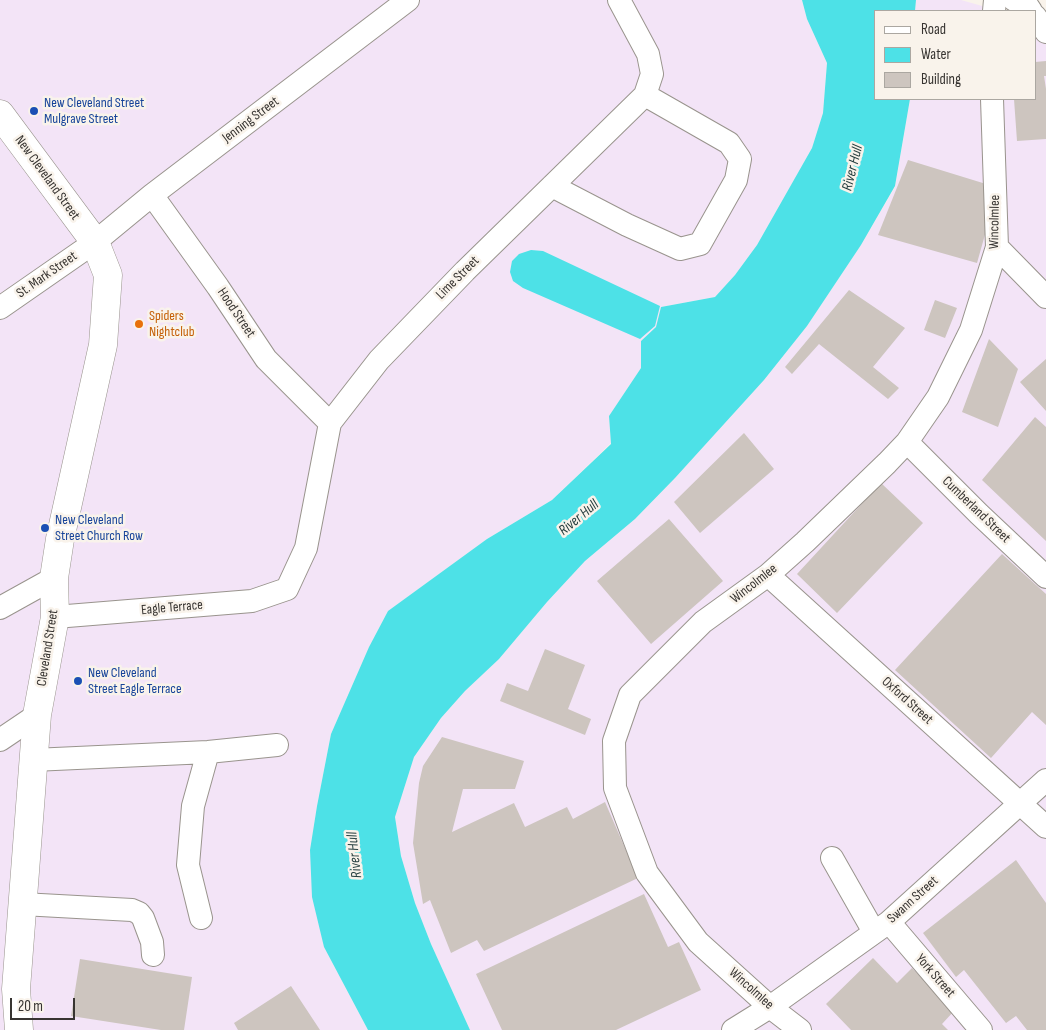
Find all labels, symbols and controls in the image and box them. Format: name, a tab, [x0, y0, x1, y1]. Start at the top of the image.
legend	[874, 10, 1036, 100]
text: Road	[921, 20, 946, 39]
text: Water	[921, 45, 951, 64]
text: Building	[921, 70, 961, 89]
street label: Jenning Street	[219, 93, 283, 147]
place label: New Cleveland Street Mulgrave Street	[44, 95, 144, 128]
marker: New Cleveland Street Mulgrave Street	[28, 105, 40, 117]
street label: New Cleveland Street	[11, 133, 83, 223]
water label: River Hull	[839, 143, 867, 193]
street label: Wincolmlee	[986, 195, 1004, 249]
street label: St. Mark Street	[13, 248, 81, 302]
street label: Lime Street	[433, 253, 483, 303]
street label: Hood Street	[213, 285, 259, 341]
place label: Spiders Nightclub	[149, 308, 194, 341]
marker: Spiders Nightclub	[133, 318, 145, 330]
street label: Cumberland Street	[938, 473, 1014, 547]
water label: River Hull	[555, 496, 603, 540]
place label: New Cleveland Street Church Row	[55, 512, 143, 544]
marker: New Cleveland Street Church Row	[39, 522, 51, 534]
street label: Wincolmlee	[727, 561, 781, 607]
street label: Eagle Terrace	[141, 597, 203, 619]
street label: Cleveland Street	[34, 608, 62, 688]
place label: New Cleveland Street Eagle Terrace	[88, 665, 182, 698]
street label: Oxford Street	[878, 674, 936, 728]
marker: New Cleveland Street Eagle Terrace	[72, 675, 84, 687]
water label: River Hull	[344, 831, 366, 879]
street label: Swann Street	[884, 873, 942, 927]
street label: York Street	[912, 951, 958, 1001]
street label: Wincolmlee	[725, 965, 777, 1013]
scale bar	[12, 988, 78, 1020]
text: 20 m	[18, 997, 43, 1016]

